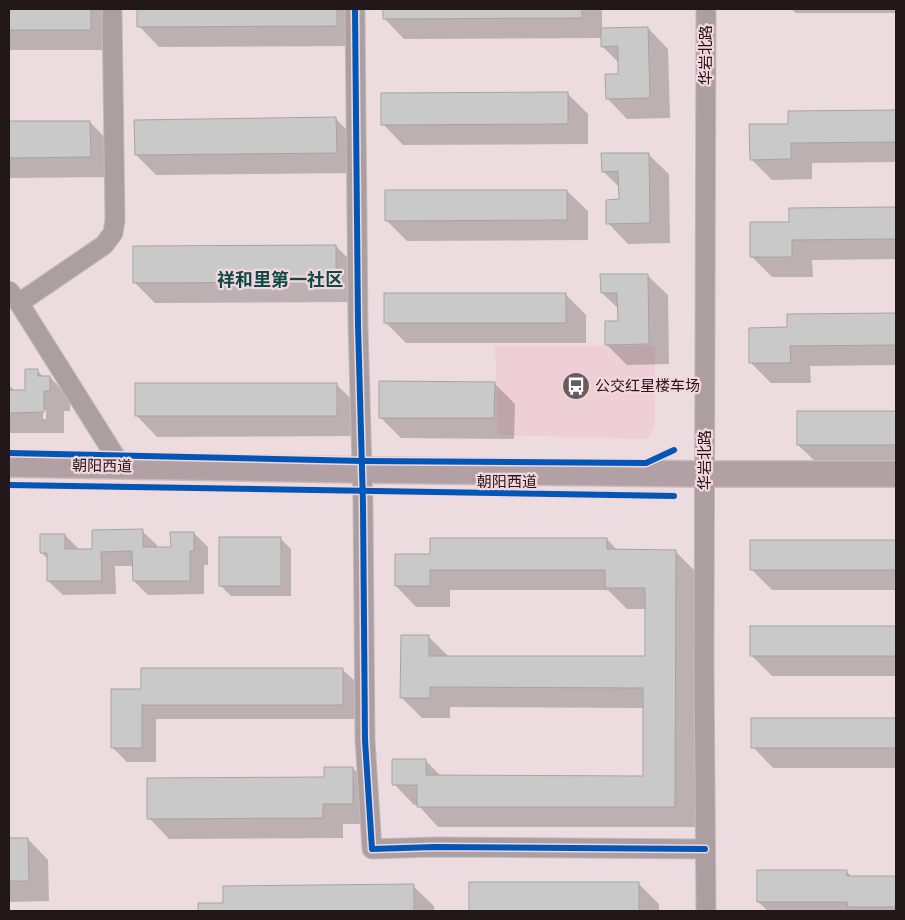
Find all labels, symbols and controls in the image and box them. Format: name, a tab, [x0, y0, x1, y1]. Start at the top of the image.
street label: 华岩北路	[697, 25, 715, 85]
district label: 祥和里第一社区	[217, 269, 343, 291]
bus stop icon: 公交红星楼车场	[561, 371, 591, 401]
place label: 公交红星楼车场	[595, 377, 700, 395]
street label: 华岩北路	[696, 430, 714, 490]
street label: 朝阳西道	[72, 456, 132, 476]
street label: 朝阳西道	[477, 473, 537, 491]

